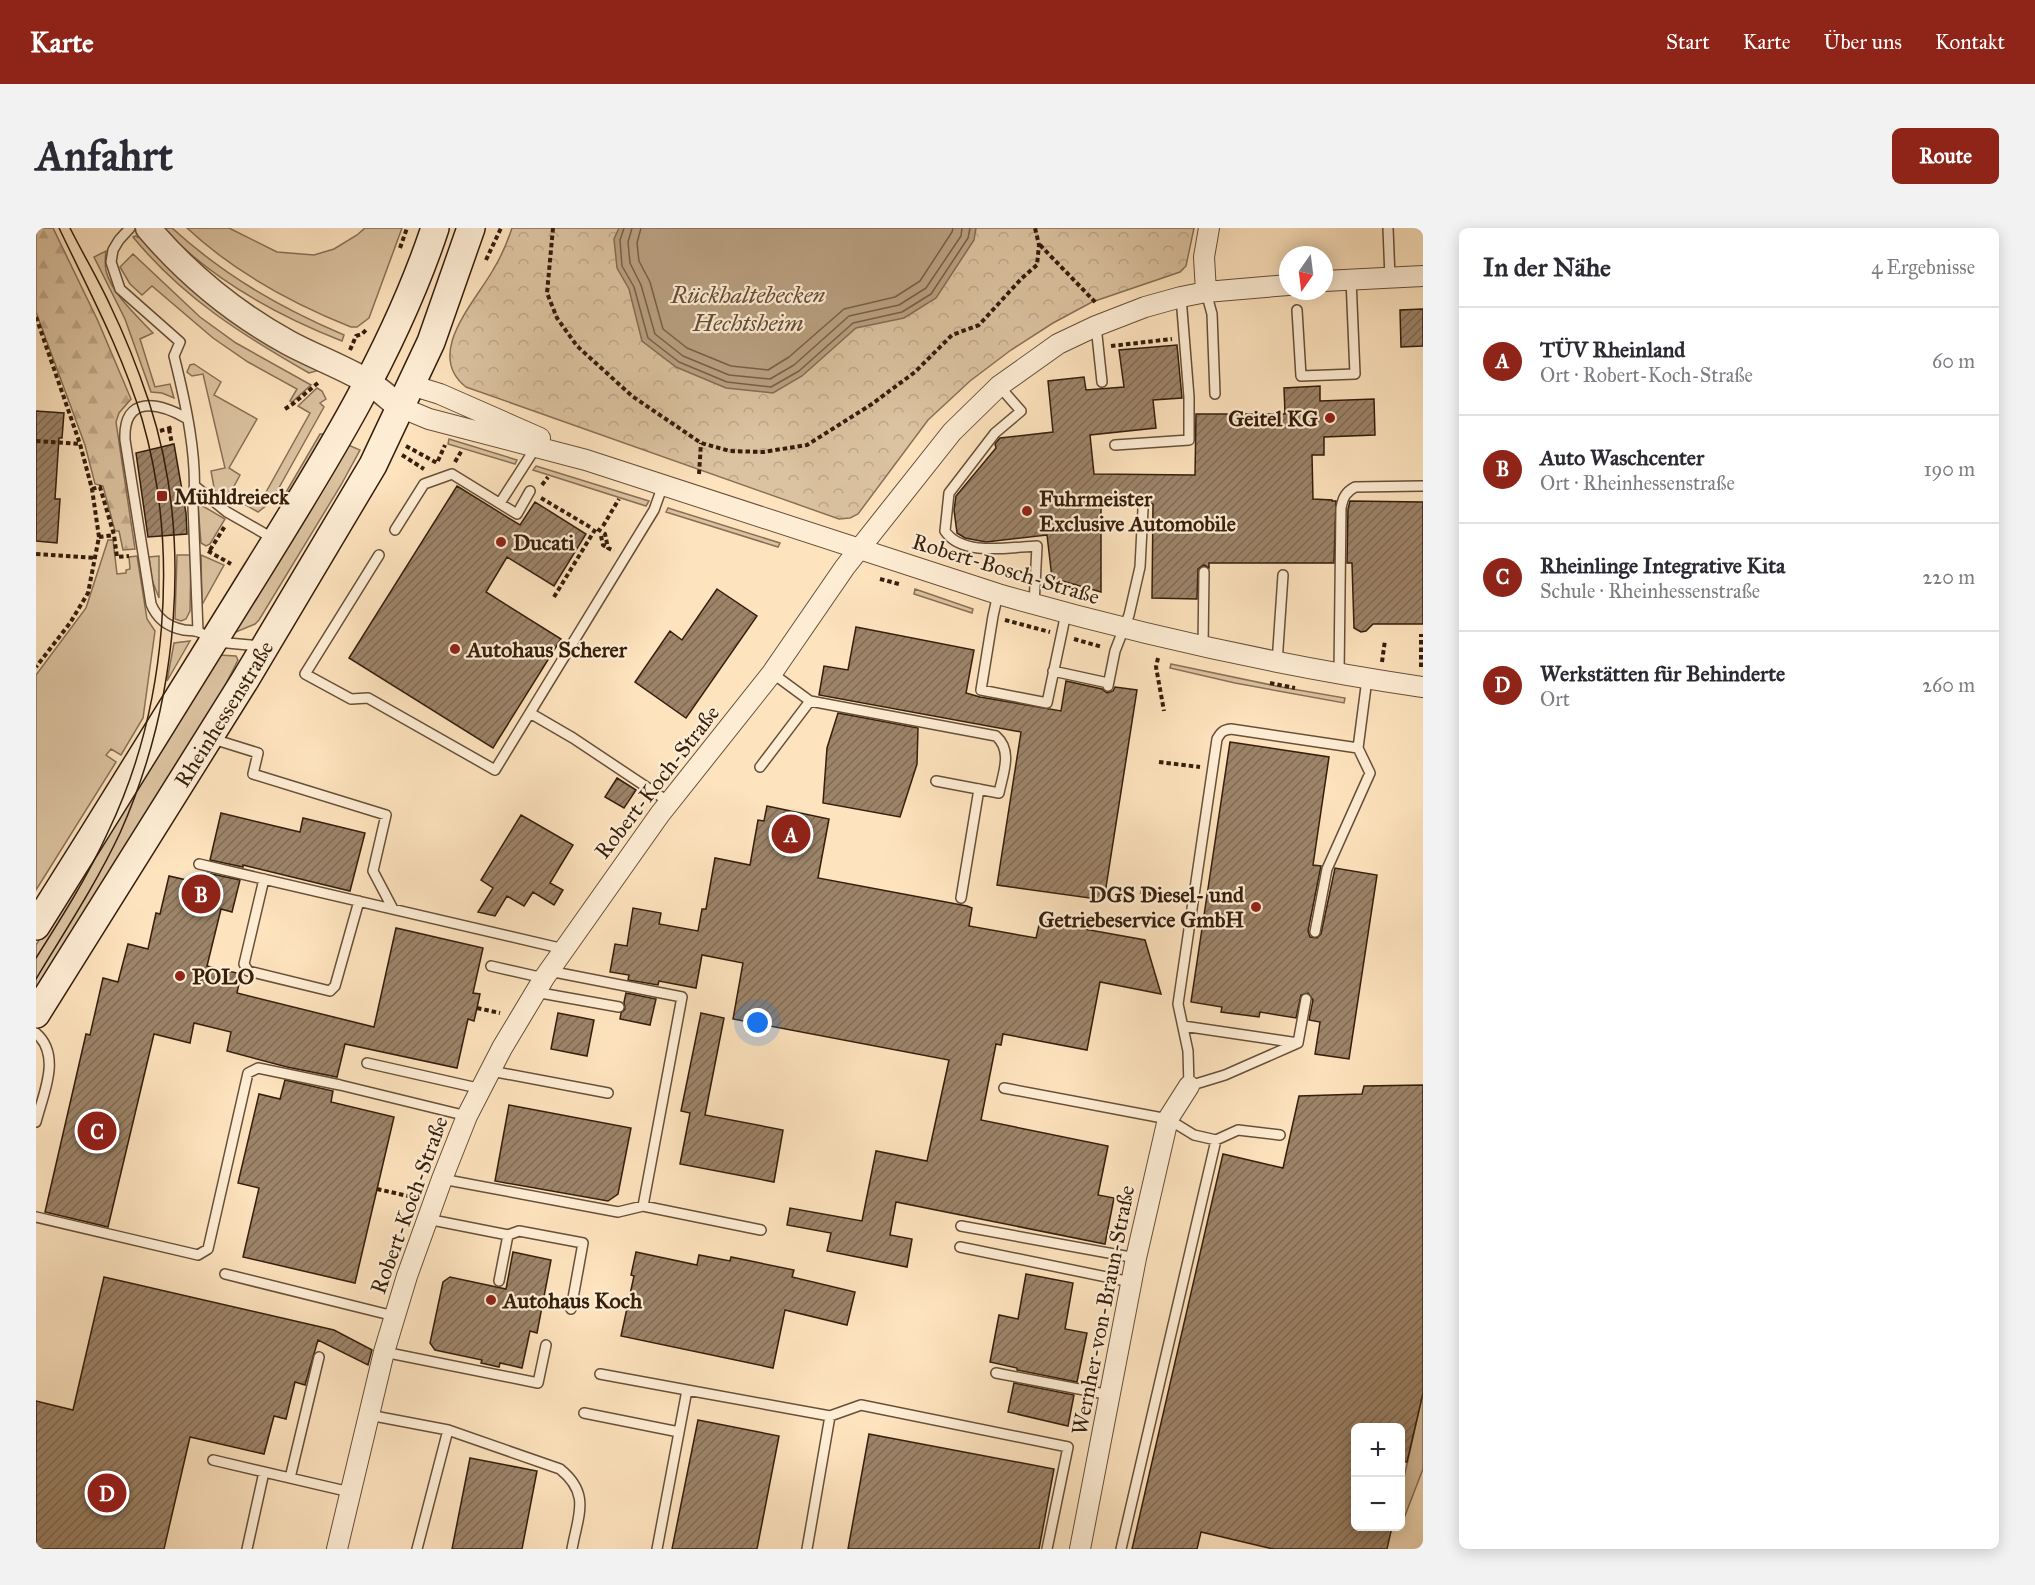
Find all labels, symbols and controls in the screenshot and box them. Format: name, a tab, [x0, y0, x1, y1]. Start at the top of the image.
text: Karte	[30, 25, 94, 60]
text: Start	[1666, 29, 1710, 55]
text: Karte	[1743, 29, 1791, 55]
text: Über uns	[1824, 29, 1902, 55]
text: Kontakt	[1935, 29, 2005, 55]
button: Route	[1892, 128, 1999, 184]
text: Anfahrt	[36, 130, 173, 182]
north arrow	[1279, 246, 1333, 300]
text: In der Nähe	[1483, 251, 1611, 283]
text: 4 Ergebnisse	[1871, 255, 1975, 279]
water label: Rückhaltebecken Hechtsheim	[670, 280, 826, 338]
text: TÜV Rheinland	[1540, 336, 1685, 363]
text: A	[1496, 349, 1509, 373]
text: 60 m	[1932, 349, 1975, 373]
text: Ort · Robert-Koch-Straße	[1540, 363, 1753, 387]
place label: Geitel KG	[1228, 405, 1318, 432]
marker: Geitel KG	[1323, 411, 1337, 425]
text: Auto Waschcenter	[1540, 444, 1704, 471]
text: B	[1496, 457, 1509, 481]
text: 190 m	[1924, 457, 1975, 481]
text: Ort · Rheinhessenstraße	[1540, 471, 1735, 495]
place label: Mühldreieck	[174, 483, 290, 510]
place label: Fuhrmeister Exclusive Automobile	[1039, 485, 1236, 537]
marker: Mühldreieck	[155, 489, 169, 503]
marker: Fuhrmeister Exclusive Automobile	[1020, 504, 1034, 518]
street label: Robert-Bosch-Straße	[909, 528, 1103, 610]
place label: Ducati	[513, 529, 575, 556]
marker: Ducati	[494, 535, 508, 549]
text: Rheinlinge Integrative Kita	[1540, 552, 1785, 579]
text: C	[1496, 565, 1509, 589]
text: 220 m	[1923, 565, 1975, 589]
text: Schule · Rheinhessenstraße	[1540, 579, 1760, 603]
street label: Rheinhessenstraße	[168, 636, 279, 792]
place label: Autohaus Scherer	[465, 636, 628, 663]
marker: Autohaus Scherer	[448, 642, 462, 656]
text: Werkstätten für Behinderte	[1540, 660, 1785, 687]
text: D	[1495, 673, 1510, 697]
text: 260 m	[1922, 673, 1975, 697]
text: Ort	[1540, 687, 1570, 711]
street label: Robert-Koch-Straße	[589, 700, 725, 864]
pin: A	[772, 812, 810, 856]
pin: B	[182, 872, 220, 916]
place label: DGS Diesel- und Getriebeservice GmbH	[1038, 881, 1245, 933]
marker: DGS Diesel- und Getriebeservice GmbH	[1249, 900, 1263, 914]
place label: POLO	[192, 963, 254, 990]
marker: POLO	[173, 969, 187, 983]
your location	[743, 1008, 772, 1037]
pin: C	[78, 1108, 116, 1154]
street label: Robert-Koch-Straße	[364, 1112, 454, 1298]
street label: Wernher-von-Braun-Straße	[1066, 1183, 1140, 1437]
place label: Autohaus Koch	[501, 1287, 643, 1314]
marker: Autohaus Koch	[484, 1293, 498, 1307]
map controls	[1351, 1423, 1405, 1531]
button: +	[1351, 1423, 1405, 1477]
pin: D	[88, 1470, 126, 1516]
button: −	[1351, 1477, 1405, 1531]

